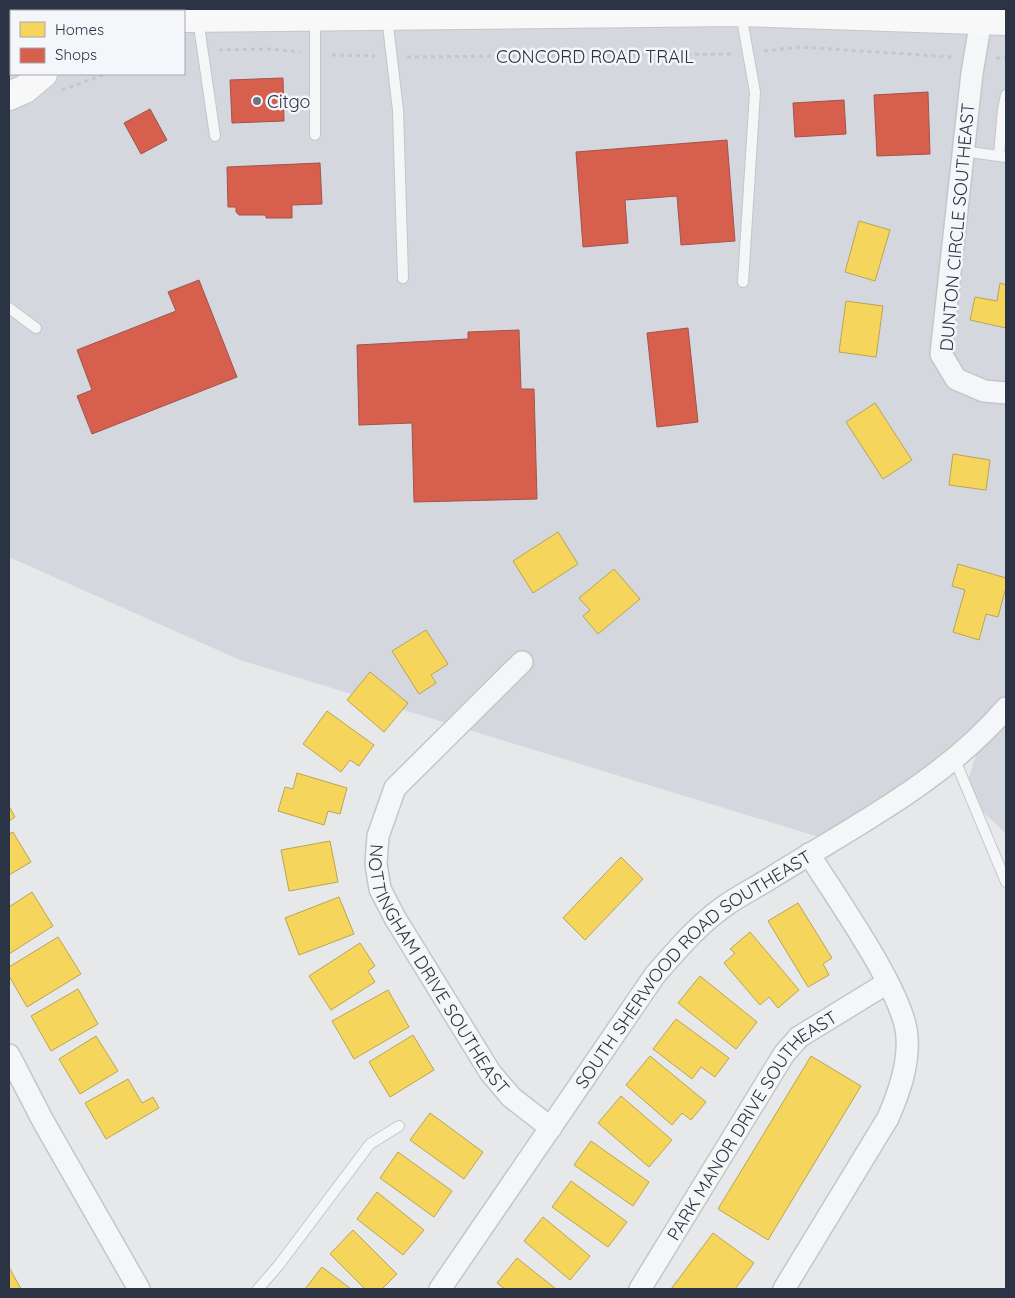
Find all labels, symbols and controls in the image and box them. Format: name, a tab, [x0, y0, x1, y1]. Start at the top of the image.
legend	[10, 10, 185, 75]
text: Homes	[55, 20, 104, 39]
text: Shops	[55, 45, 97, 64]
street label: CONCORD ROAD TRAIL	[496, 45, 694, 68]
place label: Citgo	[267, 90, 310, 113]
marker: Citgo	[251, 95, 263, 107]
street label: DUNTON CIRCLE SOUTHEAST	[935, 102, 979, 352]
street label: NOTTINGHAM DRIVE SOUTHEAST	[364, 844, 515, 1099]
street label: SOUTH SHERWOOD ROAD SOUTHEAST	[569, 845, 816, 1093]
street label: PARK MANOR DRIVE SOUTHEAST	[661, 1005, 841, 1244]

